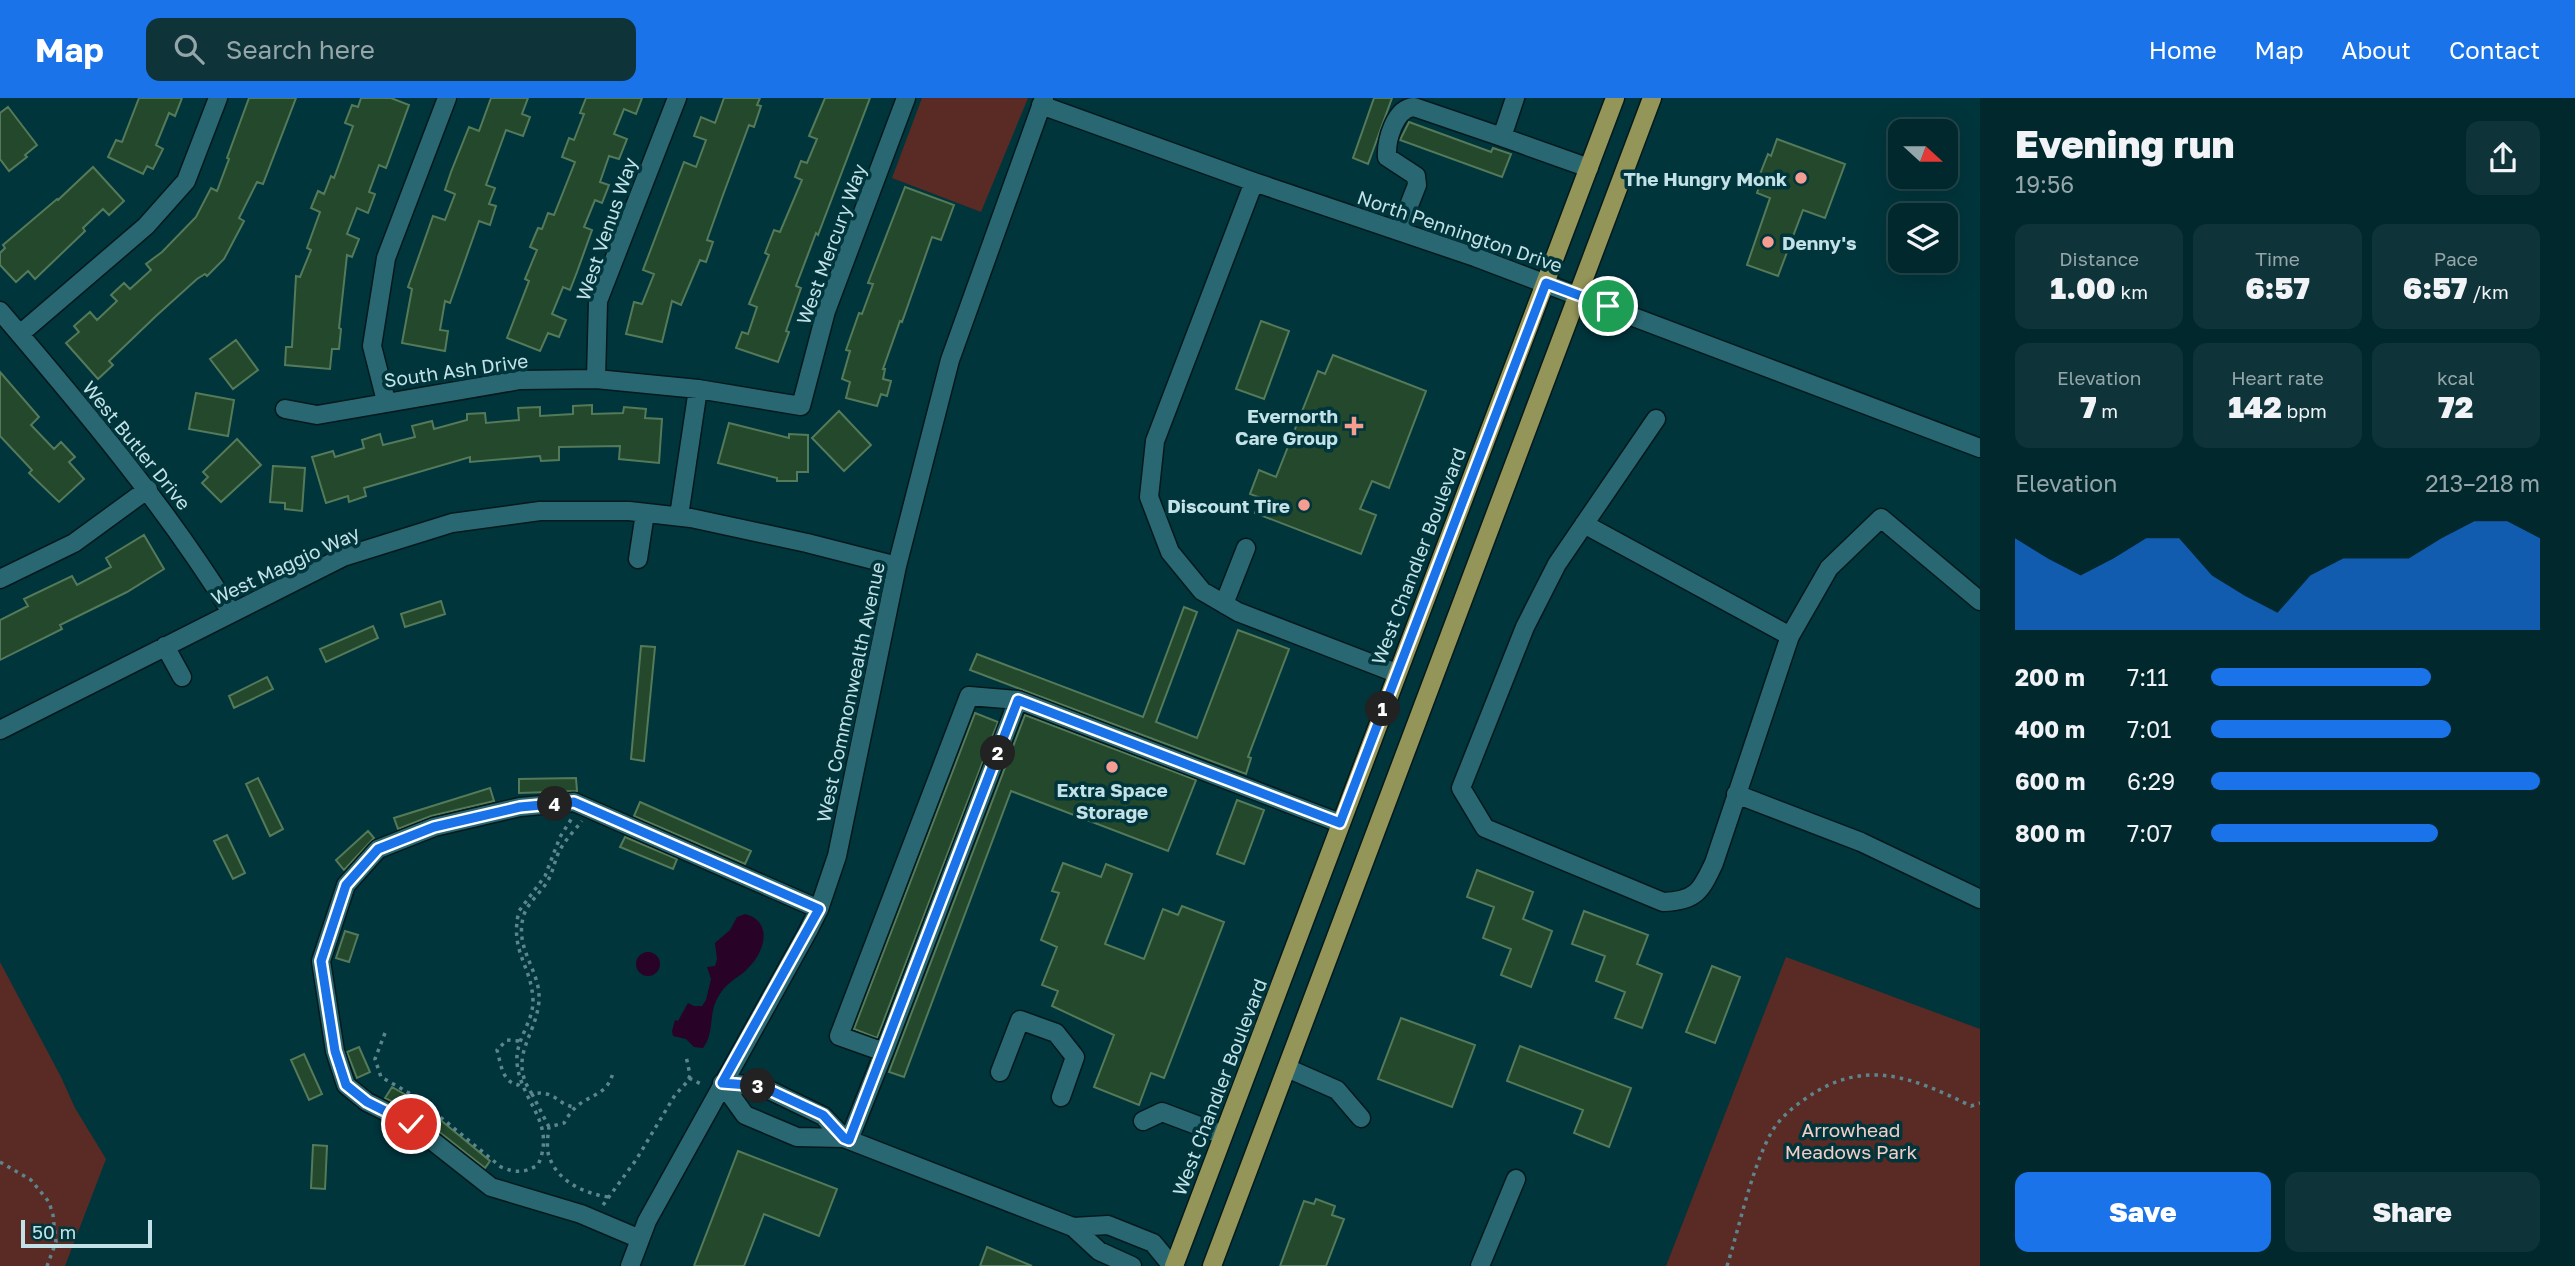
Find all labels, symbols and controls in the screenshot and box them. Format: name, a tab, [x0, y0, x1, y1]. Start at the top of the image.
search box	[146, 18, 636, 81]
text: Map	[35, 30, 104, 69]
icon: search	[170, 30, 208, 68]
text: Search here	[226, 34, 375, 65]
text: Home	[2149, 35, 2217, 64]
text: Map	[2255, 35, 2304, 64]
text: About	[2342, 35, 2411, 64]
text: Contact	[2449, 35, 2540, 64]
north arrow	[1888, 119, 1958, 189]
map controls	[1888, 119, 1958, 273]
text: Evening run	[2015, 121, 2234, 166]
button: share	[2466, 121, 2540, 195]
street label: West Venus Way	[571, 154, 641, 304]
street label: West Mercury Way	[791, 160, 871, 327]
place label: The Hungry Monk	[1623, 167, 1787, 190]
marker: The Hungry Monk	[1793, 170, 1809, 186]
text: 19:56	[2015, 170, 2074, 198]
street label: North Pennington Drive	[1354, 185, 1566, 277]
button: layers	[1888, 203, 1958, 273]
place label: Denny's	[1782, 231, 1857, 254]
marker: Denny's	[1760, 234, 1776, 250]
text: Distance	[2059, 247, 2139, 270]
text: Time	[2255, 247, 2300, 270]
text: Pace	[2434, 247, 2478, 270]
text: 1.00	[2050, 270, 2116, 306]
text: 6:57	[2245, 270, 2310, 306]
text: 6:57	[2403, 270, 2467, 306]
pin	[1578, 276, 1638, 336]
text: km	[2116, 280, 2148, 303]
text: /km	[2467, 280, 2509, 303]
icon: arrive	[1589, 287, 1627, 325]
street label: South Ash Drive	[382, 349, 530, 391]
text: Elevation	[2057, 366, 2141, 389]
text: Heart rate	[2231, 366, 2324, 389]
text: kcal	[2437, 366, 2475, 389]
street label: West Butler Drive	[78, 376, 196, 514]
text: 7	[2080, 389, 2097, 425]
text: 142	[2228, 389, 2282, 425]
text: 72	[2438, 389, 2473, 425]
text: m	[2097, 399, 2118, 422]
text: bpm	[2282, 399, 2327, 422]
place label: Evernorth Care Group	[1235, 404, 1338, 449]
marker: Evernorth Care Group	[1344, 416, 1364, 436]
street label: West Chandler Boulevard	[1366, 444, 1470, 668]
text: Elevation	[2015, 469, 2117, 497]
text: 213–218 m	[2425, 469, 2540, 497]
place label: Discount Tire	[1167, 494, 1290, 517]
marker: Discount Tire	[1296, 497, 1312, 513]
street label: West Maggio Way	[207, 520, 363, 609]
street label: West Commonwealth Avenue	[811, 560, 889, 824]
text: 200 m	[2015, 663, 2085, 691]
text: 7:11	[2127, 663, 2168, 691]
pin: 1	[1366, 692, 1400, 726]
text: 1	[1378, 697, 1387, 720]
text: 400 m	[2015, 715, 2085, 743]
text: 7:01	[2127, 715, 2172, 743]
pin: 2	[981, 736, 1016, 770]
text: 2	[992, 741, 1003, 764]
marker: Extra Space Storage	[1104, 759, 1120, 775]
text: 600 m	[2015, 767, 2085, 795]
text: 6:29	[2127, 767, 2175, 795]
place label: Extra Space Storage	[1056, 778, 1168, 823]
pin: 4	[538, 786, 572, 822]
text: 4	[549, 792, 560, 815]
text: 800 m	[2015, 819, 2086, 847]
text: 7:07	[2127, 819, 2173, 847]
street label: West Chandler Boulevard	[1167, 975, 1271, 1199]
pin: 3	[740, 1068, 776, 1104]
text: 3	[752, 1074, 763, 1097]
pin	[381, 1094, 441, 1154]
icon: check	[392, 1105, 430, 1143]
park label: Arrowhead Meadows Park	[1785, 1118, 1917, 1163]
button: Save	[2015, 1172, 2271, 1252]
button: Share	[2285, 1172, 2540, 1252]
scale bar	[21, 1217, 152, 1249]
text: 50 m	[32, 1220, 76, 1243]

